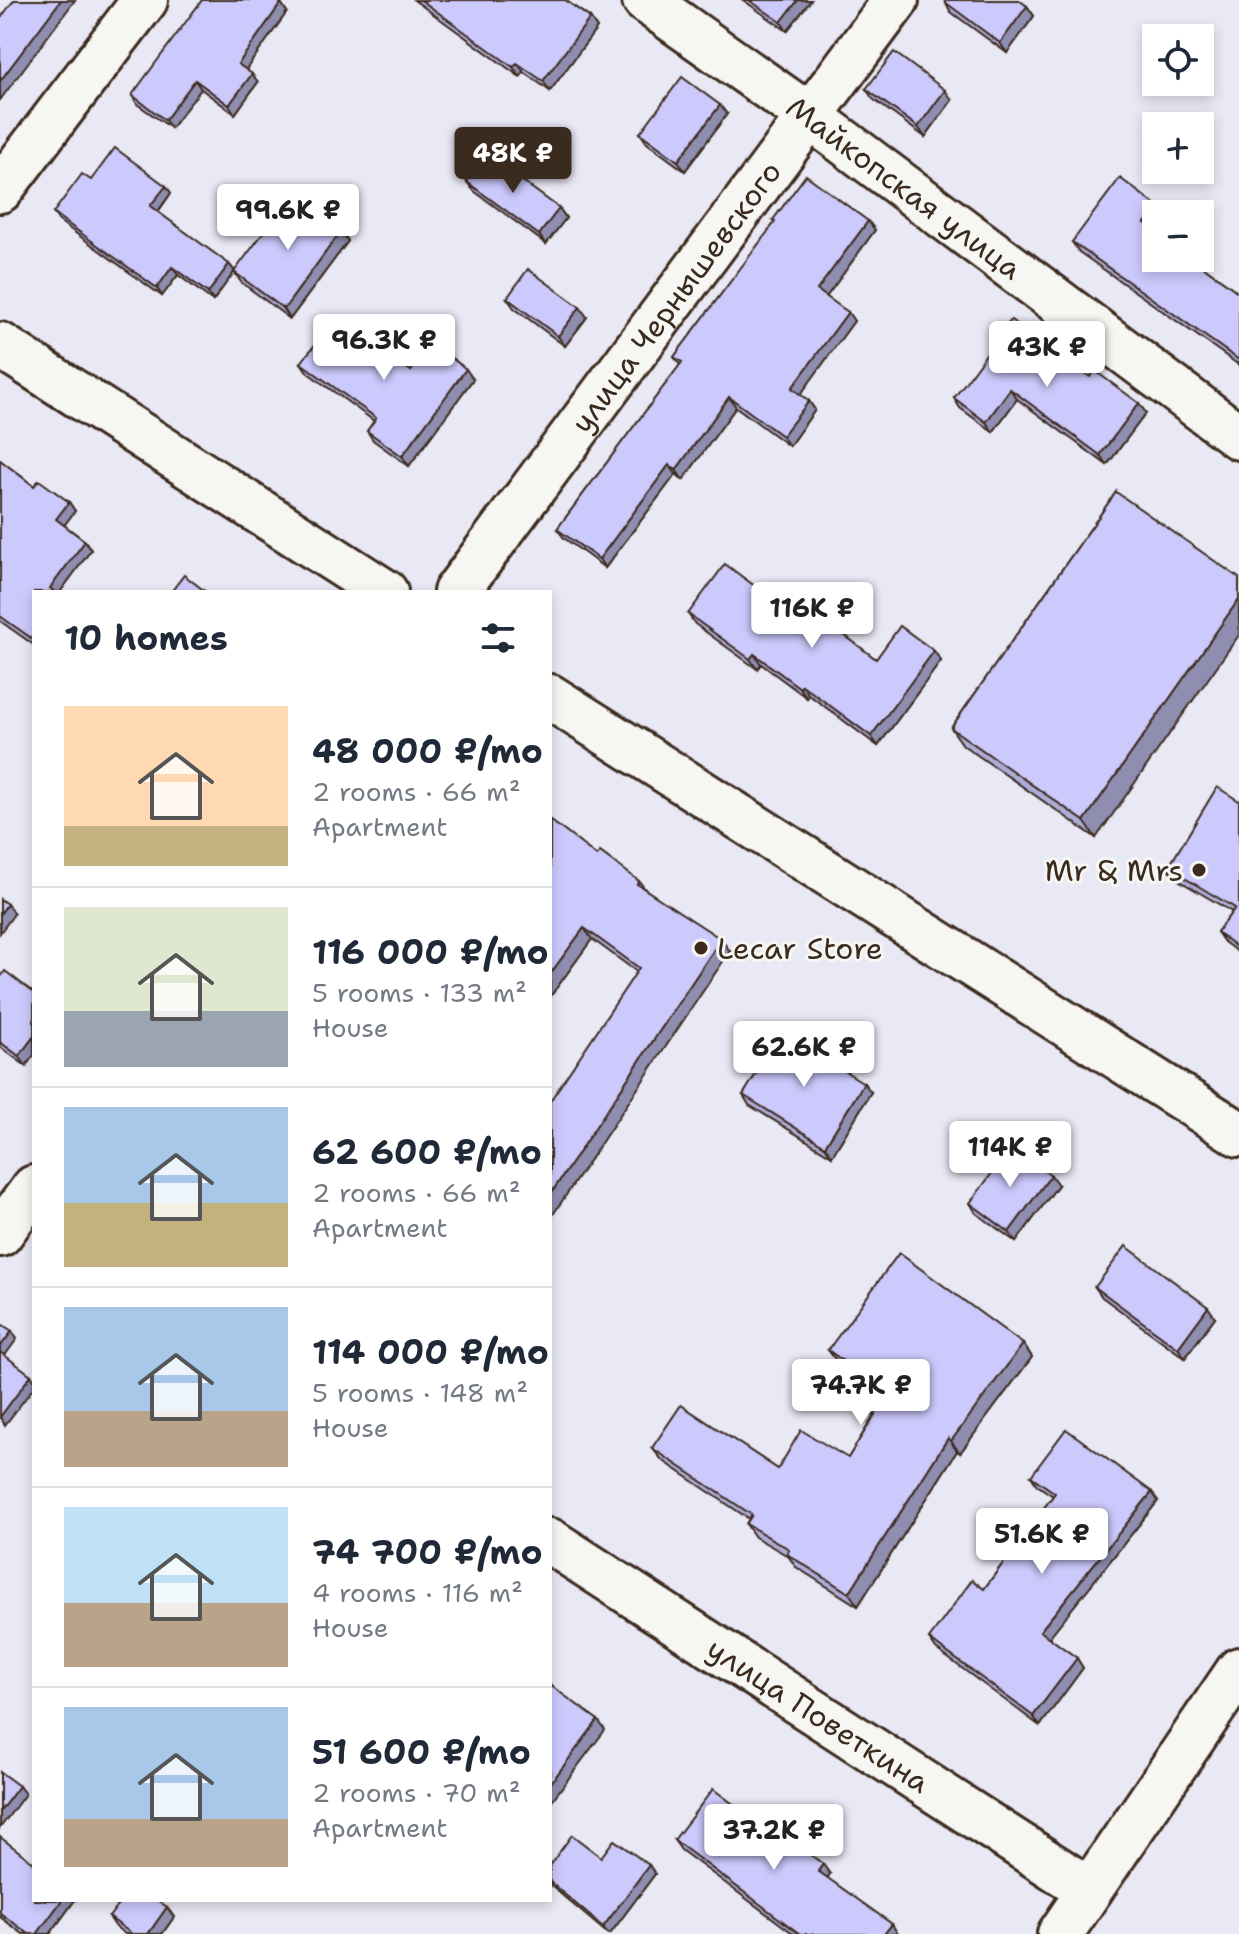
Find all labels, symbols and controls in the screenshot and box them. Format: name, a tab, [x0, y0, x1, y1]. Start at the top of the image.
map controls	[1142, 24, 1214, 272]
button: locate	[1142, 24, 1214, 96]
street label: Майкопская улица	[779, 86, 1031, 289]
button: +	[1142, 112, 1214, 184]
pin: 48K ₽	[457, 127, 569, 195]
text: 48K ₽	[472, 135, 554, 170]
street label: улица Чернышевского	[561, 152, 790, 441]
pin: 99.6K ₽	[214, 184, 362, 252]
text: 99.6K ₽	[235, 192, 341, 227]
button: −	[1142, 200, 1214, 272]
pin: 96.3K ₽	[310, 314, 458, 382]
pin: 43K ₽	[991, 321, 1103, 389]
text: 96.3K ₽	[331, 322, 437, 357]
text: 43K ₽	[1007, 329, 1087, 364]
pin: 116K ₽	[747, 582, 877, 650]
text: 116K ₽	[769, 590, 855, 625]
text: 10 homes	[64, 615, 228, 661]
icon: filters	[476, 616, 520, 660]
text: 48 000 ₽/mo	[312, 728, 543, 774]
icon: home	[128, 738, 224, 834]
text: 2 rooms · 66 m²	[312, 774, 521, 809]
text: Apartment	[312, 809, 448, 844]
place label: Mr & Mrs	[1045, 850, 1183, 891]
marker: Mr & Mrs	[1190, 861, 1208, 879]
place label: Lecar Store	[717, 928, 883, 969]
text: 116 000 ₽/mo	[312, 929, 549, 975]
icon: home	[128, 939, 224, 1035]
marker: Lecar Store	[692, 939, 710, 957]
text: 5 rooms · 133 m²	[312, 975, 527, 1010]
text: House	[312, 1010, 388, 1045]
pin: 62.6K ₽	[730, 1021, 878, 1089]
text: 62.6K ₽	[751, 1029, 857, 1064]
pin: 114K ₽	[945, 1121, 1075, 1189]
text: 62 600 ₽/mo	[312, 1129, 542, 1175]
text: 114K ₽	[967, 1129, 1053, 1164]
icon: home	[128, 1139, 224, 1235]
text: 2 rooms · 66 m²	[312, 1175, 521, 1210]
text: Apartment	[312, 1210, 448, 1245]
text: 114 000 ₽/mo	[312, 1329, 549, 1375]
icon: home	[128, 1339, 224, 1435]
pin: 74.7K ₽	[787, 1359, 935, 1427]
text: 74.7K ₽	[810, 1367, 912, 1402]
text: 5 rooms · 148 m²	[312, 1375, 528, 1410]
text: House	[312, 1410, 388, 1445]
pin: 51.6K ₽	[968, 1508, 1116, 1576]
text: 51.6K ₽	[994, 1516, 1090, 1551]
text: 74 700 ₽/mo	[312, 1529, 543, 1575]
icon: home	[128, 1539, 224, 1635]
text: 4 rooms · 116 m²	[312, 1575, 523, 1610]
text: House	[312, 1610, 388, 1645]
street label: улица Поветкина	[699, 1628, 938, 1802]
text: 51 600 ₽/mo	[312, 1729, 531, 1775]
icon: home	[128, 1739, 224, 1835]
text: 2 rooms · 70 m²	[312, 1775, 521, 1810]
pin: 37.2K ₽	[700, 1804, 848, 1872]
text: Apartment	[312, 1810, 448, 1845]
text: 37.2K ₽	[722, 1812, 826, 1847]

